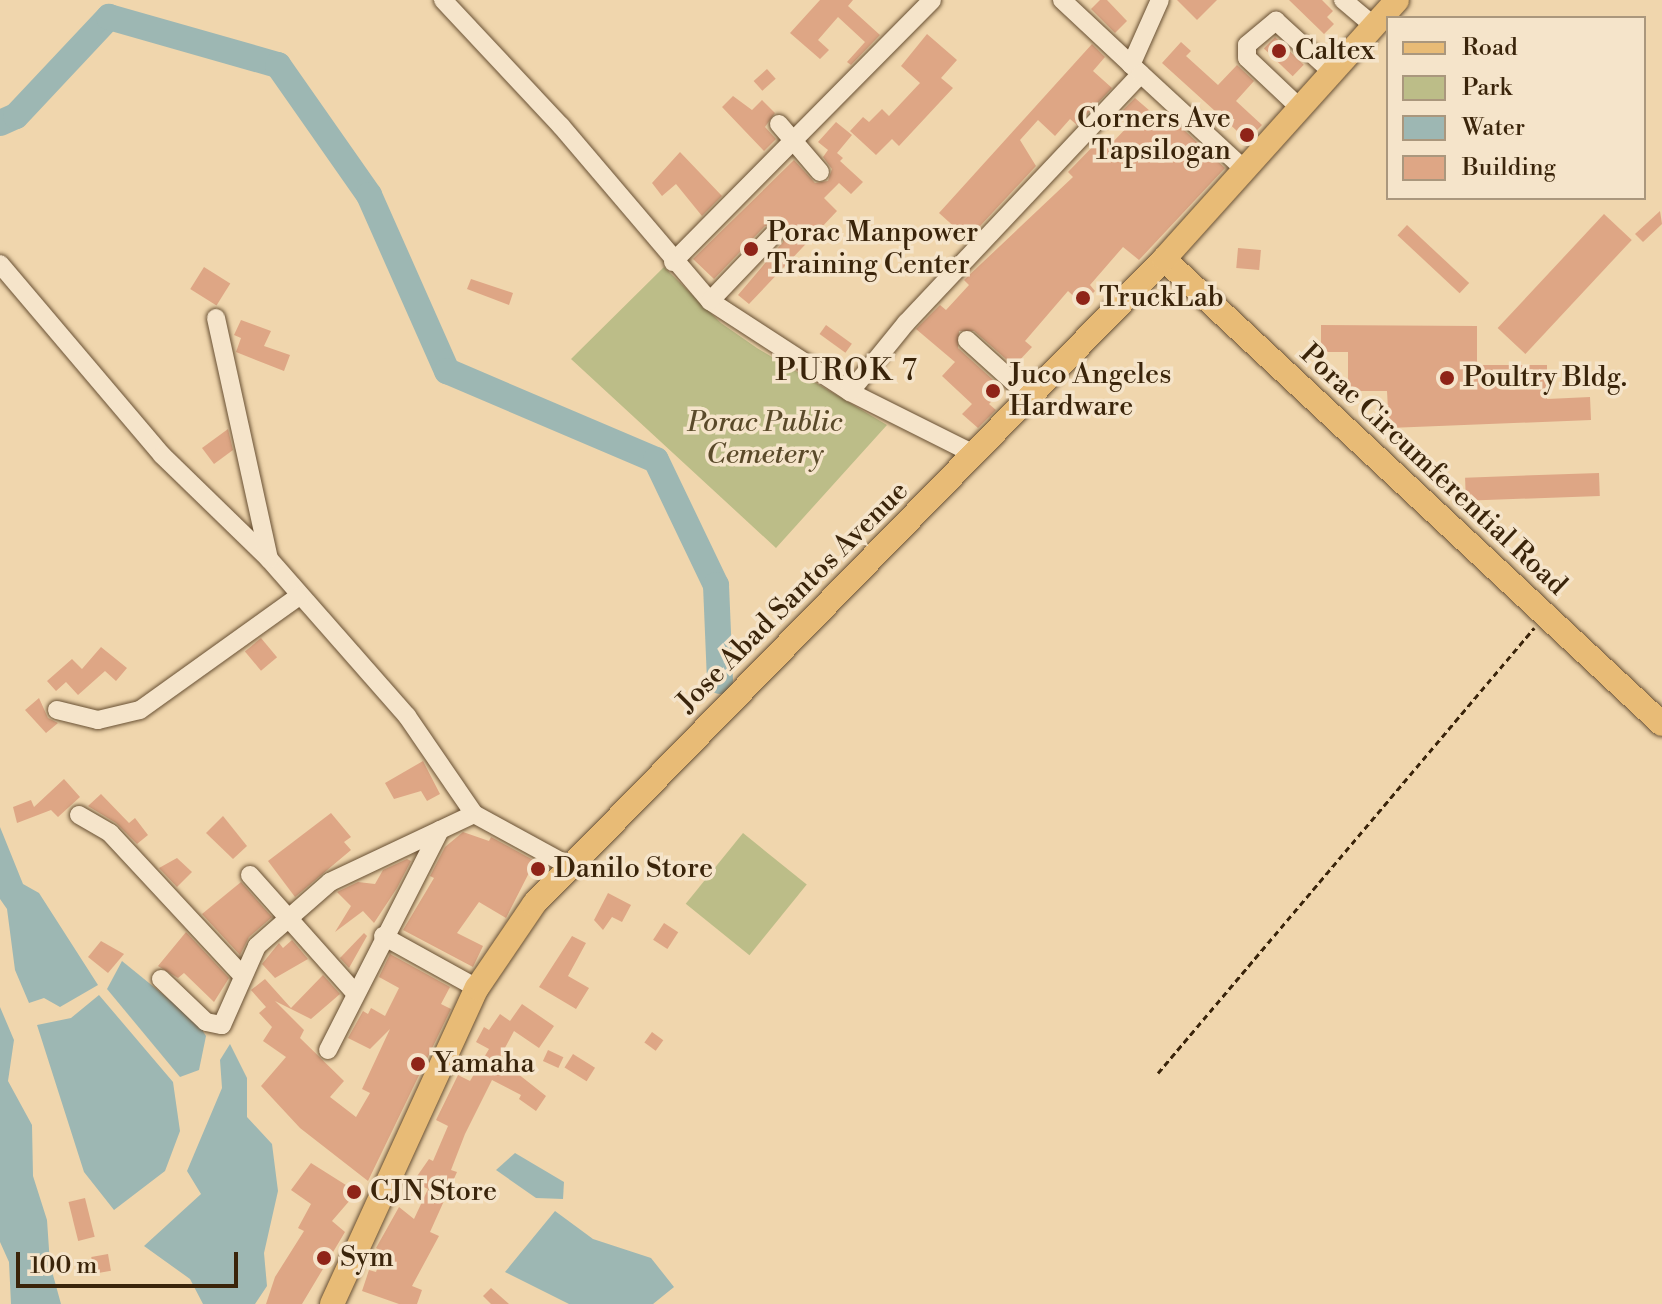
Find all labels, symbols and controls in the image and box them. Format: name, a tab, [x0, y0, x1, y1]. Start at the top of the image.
legend	[1386, 16, 1646, 200]
text: Road	[1462, 33, 1518, 63]
place label: Caltex	[1295, 34, 1375, 68]
marker: Caltex	[1270, 42, 1288, 60]
text: Park	[1462, 73, 1512, 103]
place label: Corners Ave Tapsilogan	[1077, 102, 1231, 168]
text: Water	[1462, 113, 1525, 143]
marker: Corners Ave Tapsilogan	[1238, 126, 1256, 144]
text: Building	[1462, 153, 1556, 183]
place label: Porac Manpower Training Center	[767, 216, 978, 282]
marker: Porac Manpower Training Center	[742, 240, 760, 258]
place label: TruckLab	[1099, 281, 1224, 315]
marker: TruckLab	[1074, 289, 1092, 307]
street label: Porac Circumferential Road	[1293, 337, 1573, 603]
district label: PUROK 7	[775, 353, 919, 389]
place label: Juco Angeles Hardware	[1009, 358, 1171, 424]
place label: Poultry Bldg.	[1463, 361, 1627, 395]
marker: Poultry Bldg.	[1438, 369, 1456, 387]
marker: Juco Angeles Hardware	[984, 382, 1002, 400]
park label: Porac Public Cemetery	[687, 406, 843, 472]
street label: Jose Abad Santos Avenue	[670, 474, 916, 720]
place label: Danilo Store	[554, 852, 713, 886]
marker: Danilo Store	[529, 860, 547, 878]
place label: Yamaha	[434, 1047, 535, 1081]
marker: Yamaha	[409, 1055, 427, 1073]
place label: CJN Store	[370, 1175, 497, 1209]
marker: CJN Store	[345, 1183, 363, 1201]
scale bar	[20, 1236, 242, 1286]
place label: Sym	[340, 1241, 394, 1275]
marker: Sym	[315, 1249, 333, 1267]
text: 100 m	[30, 1251, 97, 1281]

